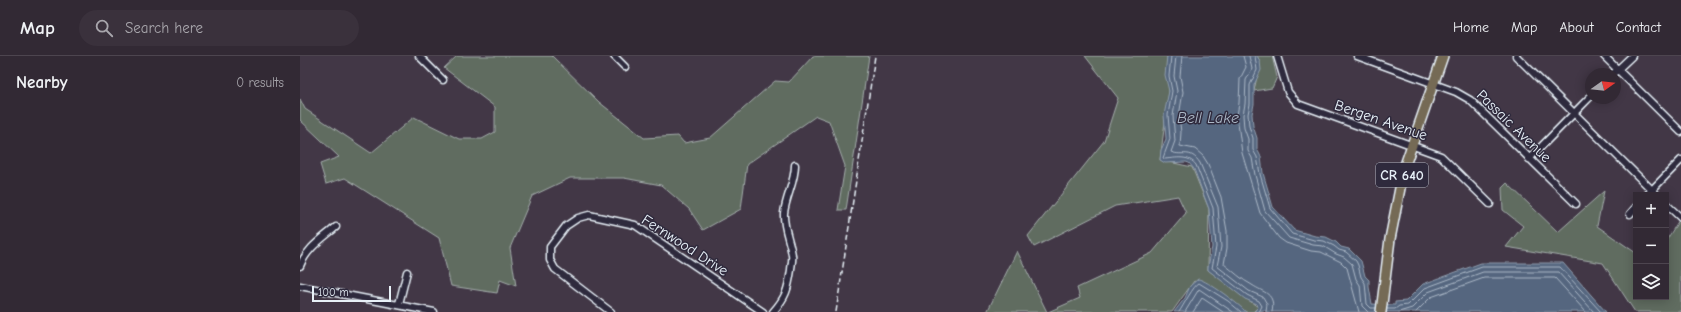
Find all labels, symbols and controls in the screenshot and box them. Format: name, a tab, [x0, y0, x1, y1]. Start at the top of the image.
search box	[79, 10, 359, 46]
text: Map	[20, 17, 55, 39]
icon: search	[93, 17, 115, 39]
text: Search here	[125, 19, 203, 37]
text: Home	[1453, 19, 1489, 36]
text: Map	[1511, 19, 1537, 36]
text: About	[1559, 19, 1594, 36]
text: Contact	[1616, 19, 1661, 36]
north arrow	[1585, 68, 1621, 104]
text: Nearby	[16, 73, 67, 92]
text: 0 results	[236, 75, 284, 90]
street label: Passaic Avenue	[1473, 86, 1555, 167]
street label: Bergen Avenue	[1332, 96, 1430, 144]
water label: Bell Lake	[1177, 109, 1239, 127]
road number: CR 640	[1376, 163, 1428, 187]
map controls	[1633, 192, 1669, 300]
button: +	[1633, 192, 1669, 228]
street label: Fernwood Drive	[638, 210, 732, 280]
button: −	[1633, 228, 1669, 264]
button: layers	[1633, 264, 1669, 300]
scale bar	[312, 284, 391, 303]
text: 100 m	[318, 286, 349, 299]

